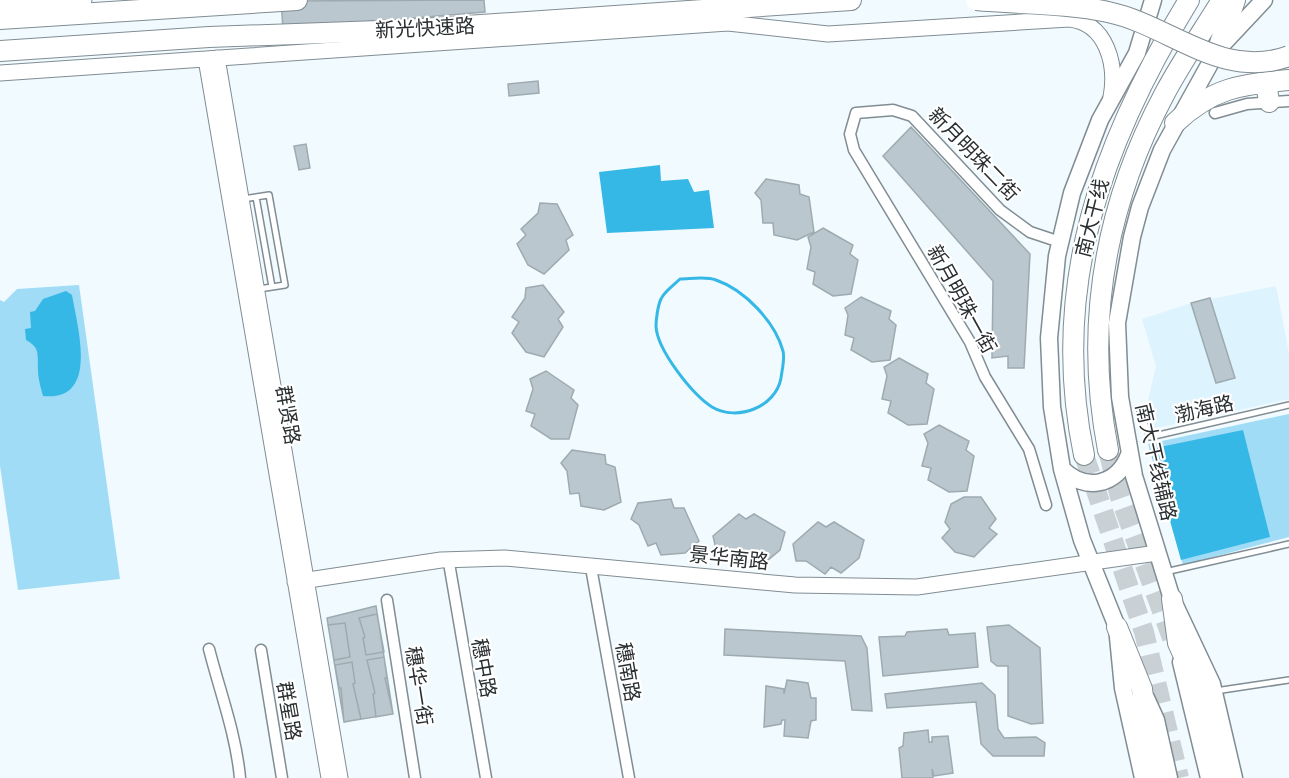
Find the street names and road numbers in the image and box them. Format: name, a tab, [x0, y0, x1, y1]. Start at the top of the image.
street label: 新光快速路	[374, 13, 476, 43]
street label: 新月明珠二街	[924, 103, 1024, 205]
street label: 南大干线	[1071, 176, 1113, 260]
street label: 新月明珠一街	[922, 241, 1002, 357]
street label: 群贤路	[271, 383, 305, 447]
street label: 渤海路	[1172, 391, 1236, 427]
street label: 南大干线辅路	[1131, 401, 1181, 523]
street label: 景华南路	[688, 542, 770, 574]
street label: 穗中路	[467, 636, 501, 700]
street label: 穗南路	[611, 640, 645, 704]
street label: 穗华一街	[401, 645, 437, 727]
street label: 群星路	[272, 679, 306, 743]

